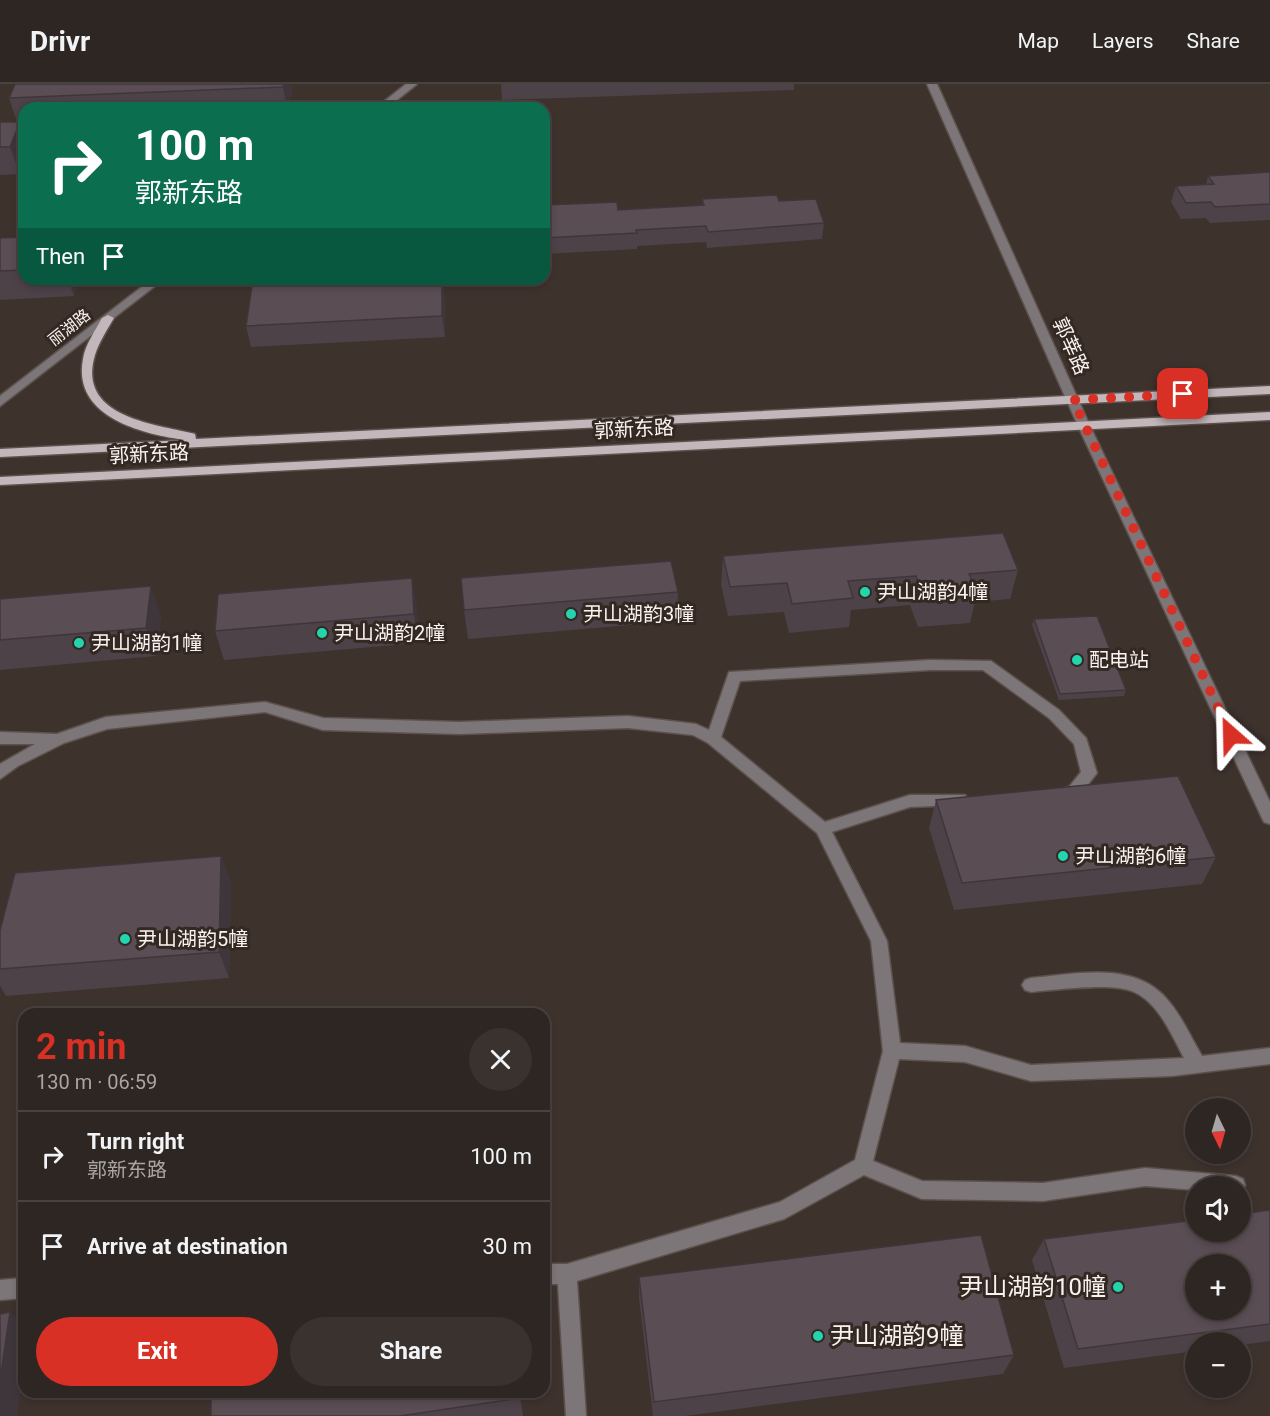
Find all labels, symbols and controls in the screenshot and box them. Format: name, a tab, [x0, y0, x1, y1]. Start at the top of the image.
text: Drivr	[30, 25, 90, 58]
text: Map	[1017, 29, 1059, 53]
text: Layers	[1092, 29, 1153, 53]
text: Share	[1186, 29, 1240, 53]
text: 100 m	[135, 121, 254, 170]
icon: right	[36, 126, 114, 204]
text: 郭新东路	[135, 177, 243, 209]
icon: arrive	[97, 240, 130, 273]
text: Then	[36, 244, 85, 269]
street label: 丽湖路	[45, 305, 94, 350]
street label: 郭莘路	[1048, 314, 1094, 378]
pin	[1157, 368, 1208, 419]
icon: arrive	[1166, 377, 1199, 410]
street label: 郭新东路	[593, 415, 675, 443]
street label: 郭新东路	[108, 440, 190, 468]
place label: 尹山湖韵4幢	[877, 580, 988, 604]
marker: 尹山湖韵4幢	[858, 585, 872, 599]
place label: 尹山湖韵3幢	[583, 602, 694, 626]
marker: 尹山湖韵3幢	[564, 607, 578, 621]
place label: 尹山湖韵2幢	[334, 621, 445, 645]
marker: 尹山湖韵2幢	[315, 626, 329, 640]
place label: 尹山湖韵1幢	[91, 631, 202, 655]
marker: 尹山湖韵1幢	[72, 636, 86, 650]
place label: 配电站	[1089, 648, 1149, 672]
marker: 配电站	[1070, 653, 1084, 667]
position arrow	[1199, 703, 1263, 767]
place label: 尹山湖韵6幢	[1075, 844, 1186, 868]
marker: 尹山湖韵6幢	[1056, 849, 1070, 863]
place label: 尹山湖韵5幢	[137, 927, 248, 951]
marker: 尹山湖韵5幢	[118, 932, 132, 946]
text: 2 min	[36, 1026, 127, 1068]
button: close	[469, 1028, 532, 1091]
text: 130 m · 06:59	[36, 1070, 157, 1094]
north arrow	[1185, 1098, 1251, 1164]
map controls	[1185, 1098, 1251, 1398]
text: Turn right	[87, 1129, 184, 1154]
icon: right	[36, 1140, 69, 1173]
text: 100 m	[470, 1144, 532, 1169]
text: 郭新东路	[87, 1158, 167, 1182]
button: sound	[1185, 1176, 1251, 1242]
icon: arrive	[36, 1230, 69, 1263]
text: Arrive at destination	[87, 1234, 288, 1259]
text: 30 m	[483, 1234, 532, 1259]
button: +	[1185, 1254, 1251, 1320]
place label: 尹山湖韵10幢	[959, 1273, 1106, 1301]
marker: 尹山湖韵10幢	[1111, 1280, 1125, 1294]
button: Exit	[36, 1317, 278, 1386]
button: Share	[290, 1317, 532, 1386]
place label: 尹山湖韵9幢	[830, 1322, 964, 1350]
marker: 尹山湖韵9幢	[811, 1329, 825, 1343]
button: −	[1185, 1332, 1251, 1398]

